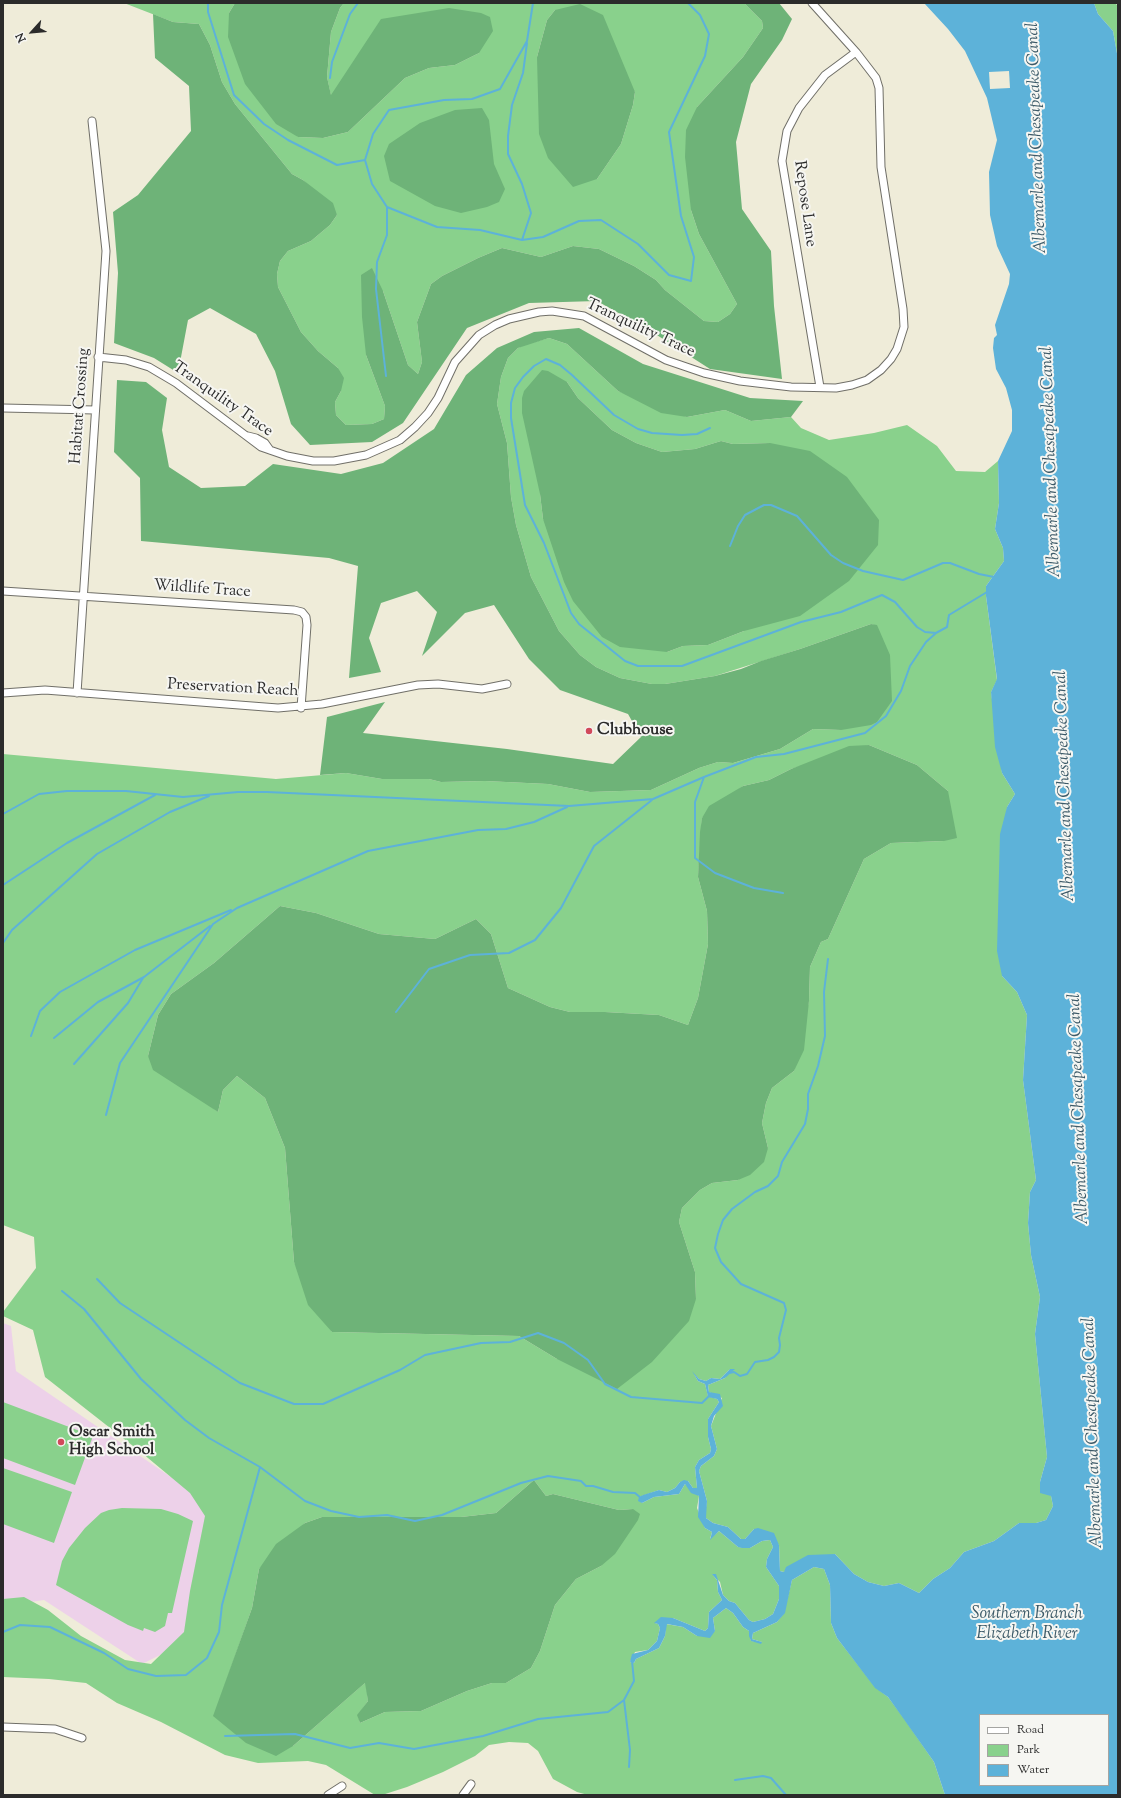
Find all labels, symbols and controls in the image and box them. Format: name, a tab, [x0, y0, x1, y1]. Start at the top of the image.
north arrow	[12, 12, 52, 52]
water label: Albemarle and Chesapeake Canal	[1024, 22, 1052, 254]
text: N	[12, 30, 30, 45]
street label: Repose Lane	[788, 160, 820, 248]
street label: Tranquility Trace	[582, 295, 698, 363]
water label: Albemarle and Chesapeake Canal	[1038, 346, 1066, 578]
street label: Habitat Crossing	[67, 347, 95, 465]
street label: Tranquility Trace	[168, 358, 276, 442]
street label: Wildlife Trace	[153, 577, 251, 603]
water label: Albemarle and Chesapeake Canal	[1052, 670, 1080, 902]
street label: Preservation Reach	[167, 676, 299, 702]
place label: Clubhouse	[597, 721, 673, 741]
marker: Clubhouse	[584, 726, 594, 736]
water label: Albemarle and Chesapeake Canal	[1066, 993, 1094, 1225]
water label: Albemarle and Chesapeake Canal	[1080, 1317, 1108, 1549]
place label: Oscar Smith High School	[69, 1423, 155, 1461]
marker: Oscar Smith High School	[56, 1437, 66, 1447]
water label: Southern Branch Elizabeth River	[971, 1605, 1083, 1645]
legend	[979, 1714, 1109, 1786]
text: Road	[1017, 1721, 1044, 1739]
text: Park	[1017, 1741, 1040, 1759]
text: Water	[1017, 1761, 1049, 1779]

